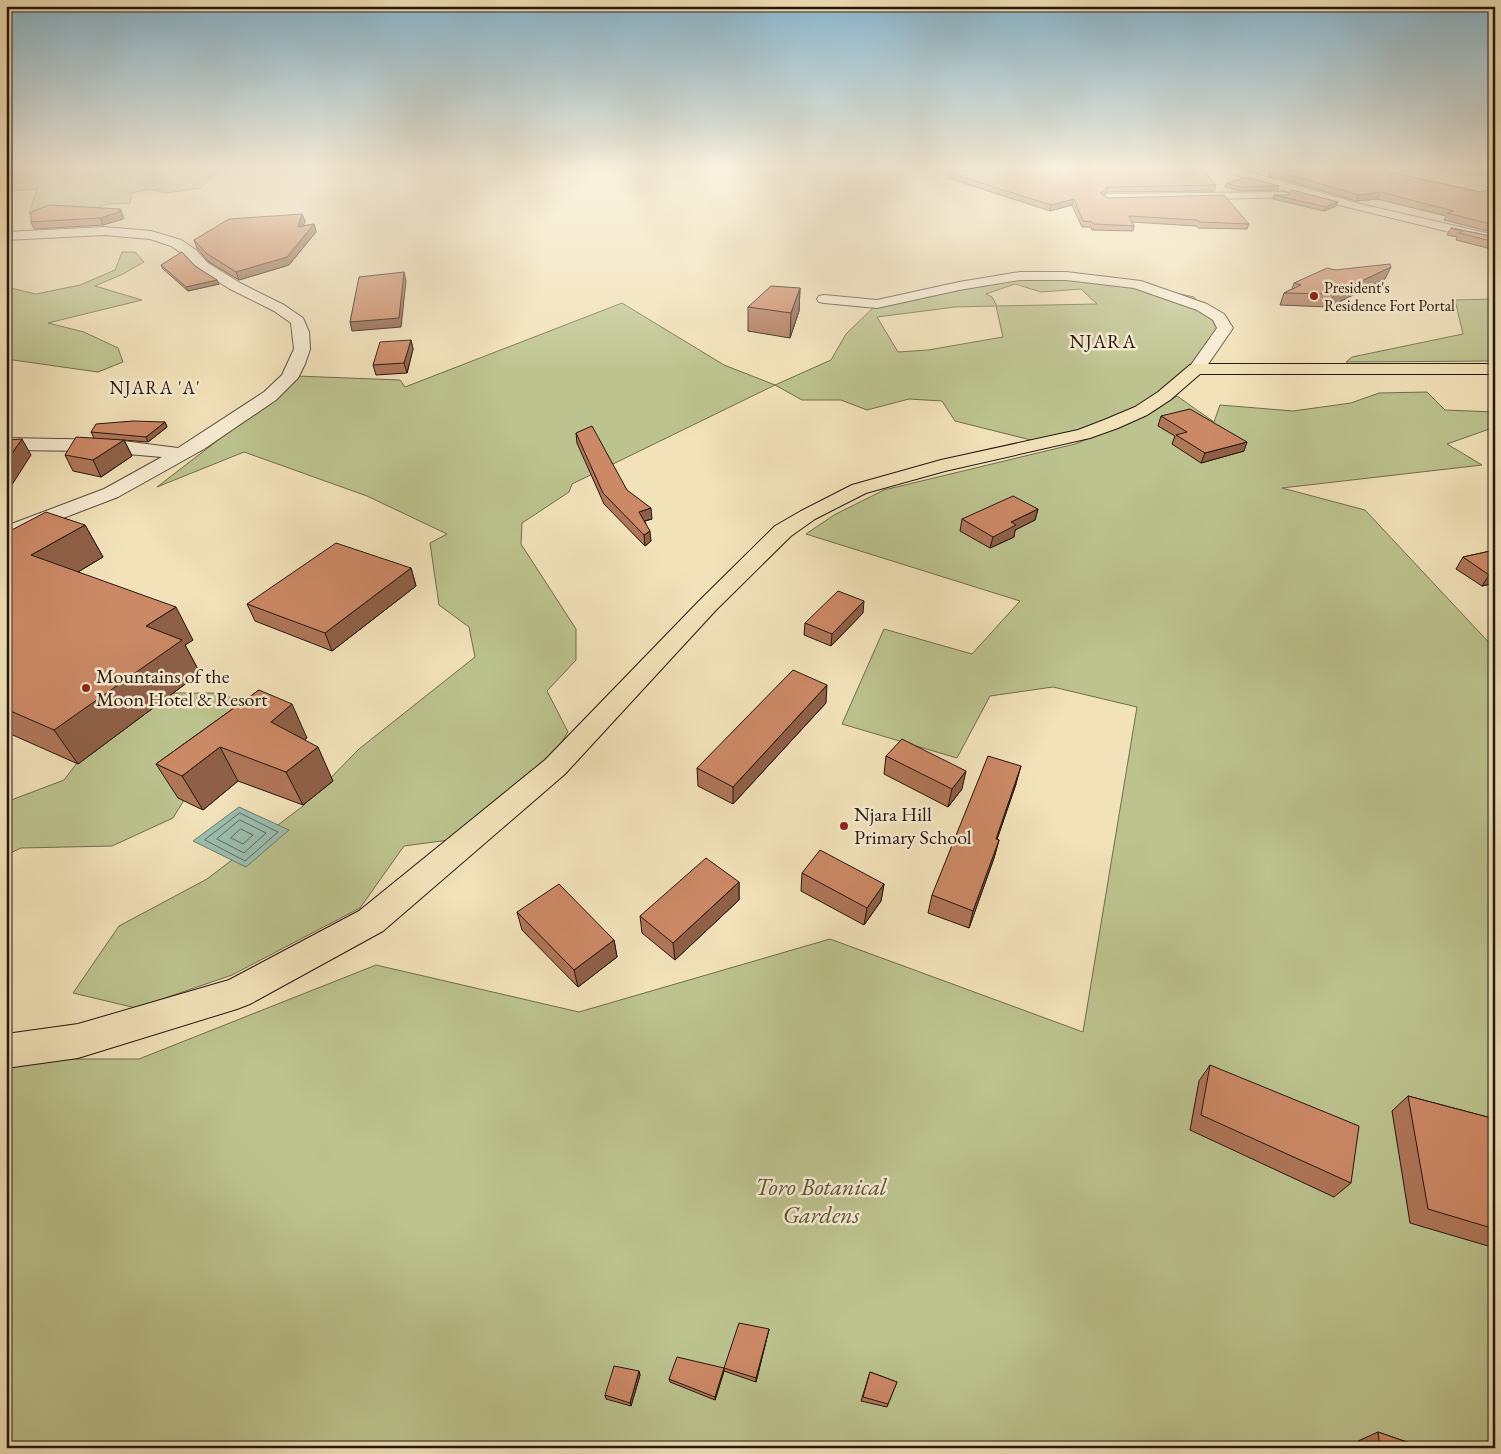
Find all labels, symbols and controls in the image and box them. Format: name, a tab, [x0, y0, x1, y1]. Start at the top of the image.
place label: President's Residence Fort Portal	[1324, 277, 1455, 316]
marker: President's Residence Fort Portal	[1308, 290, 1320, 302]
district label: NJARA	[1069, 329, 1137, 354]
district label: NJARA 'A'	[109, 376, 201, 399]
place label: Mountains of the Moon Hotel & Resort	[96, 663, 268, 712]
marker: Mountains of the Moon Hotel & Resort	[80, 682, 92, 694]
place label: Njara Hill Primary School	[854, 801, 972, 850]
marker: Njara Hill Primary School	[838, 820, 850, 832]
park label: Toro Botanical Gardens	[755, 1171, 888, 1230]

